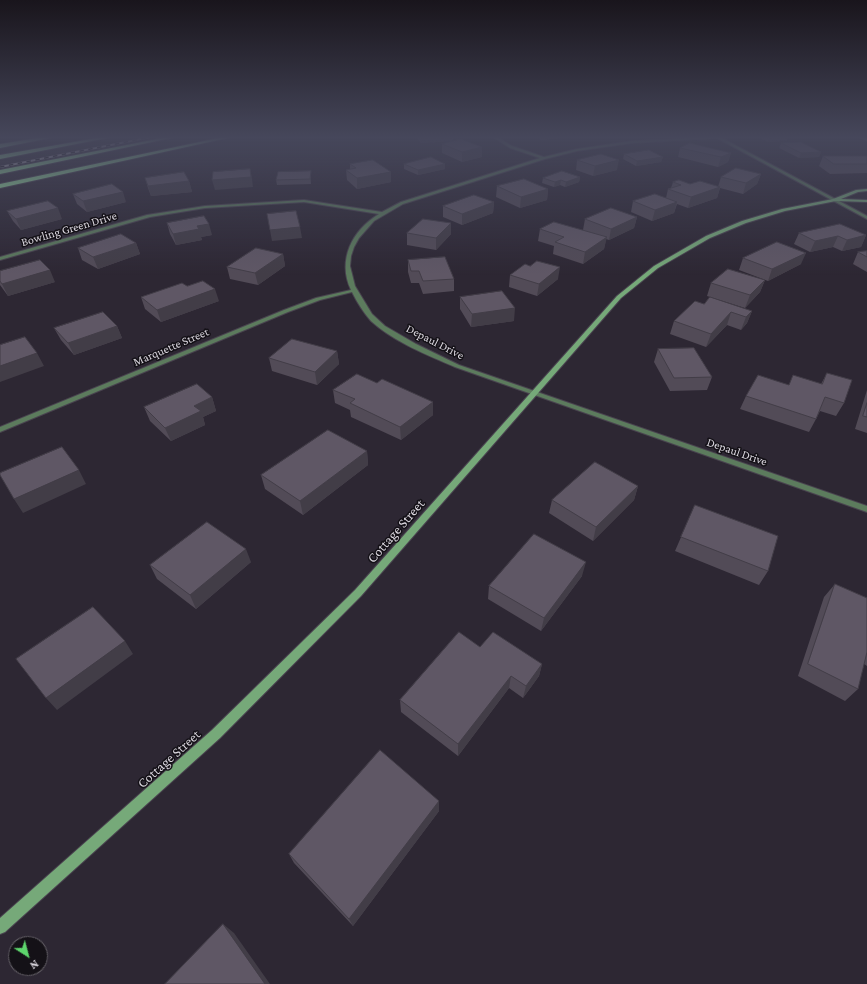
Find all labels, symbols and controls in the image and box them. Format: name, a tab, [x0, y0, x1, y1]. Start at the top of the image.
street label: Bowling Green Drive	[19, 208, 119, 250]
street label: Depaul Drive	[404, 321, 466, 363]
street label: Marquette Street	[131, 325, 211, 369]
street label: Depaul Drive	[705, 435, 769, 469]
street label: Cottage Street	[364, 496, 428, 566]
street label: Cottage Street	[134, 726, 204, 792]
north arrow	[8, 936, 48, 976]
text: N	[28, 958, 41, 972]

